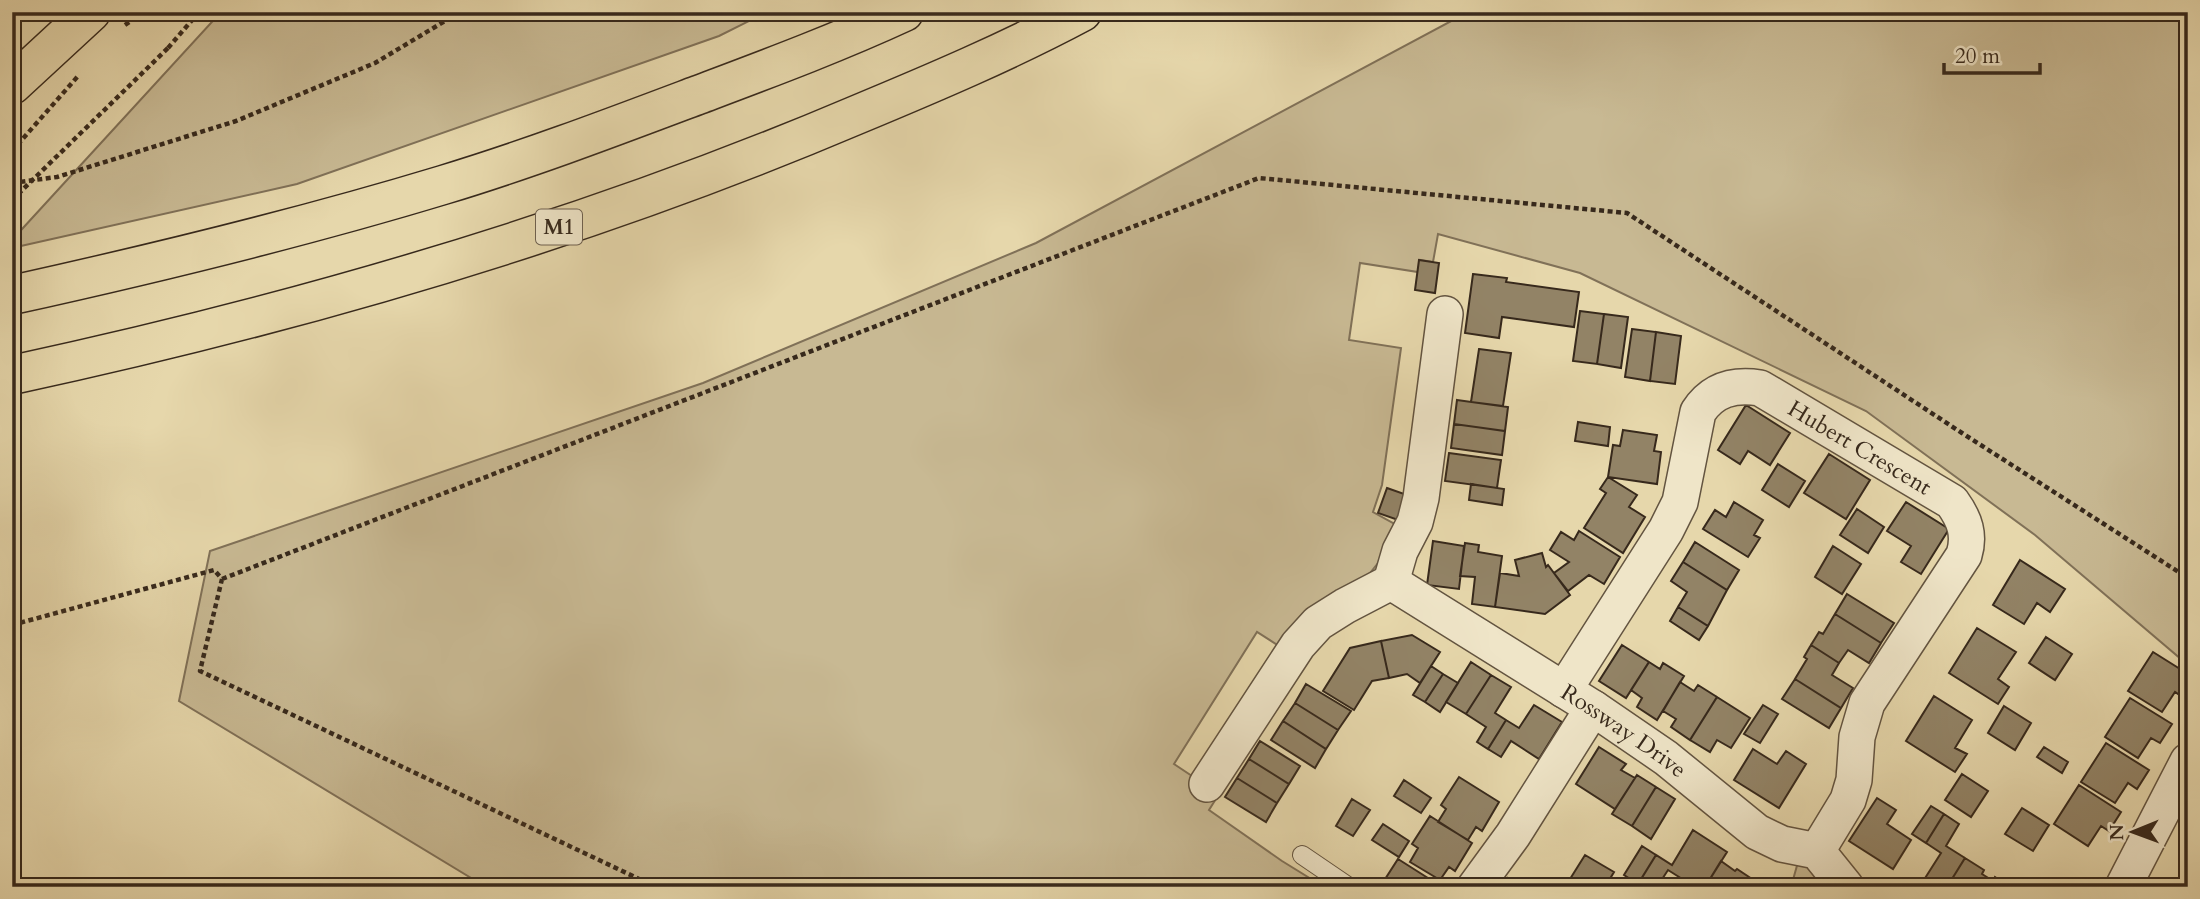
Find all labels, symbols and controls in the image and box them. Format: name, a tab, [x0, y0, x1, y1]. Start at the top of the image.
scale bar	[1944, 32, 2041, 76]
text: 20 m	[1955, 42, 2000, 71]
road number: M1	[536, 210, 582, 244]
street label: Hubert Crescent	[1782, 393, 1937, 502]
street label: Rossway Drive	[1555, 677, 1693, 785]
north arrow	[2098, 797, 2168, 867]
text: N	[2104, 823, 2130, 841]

